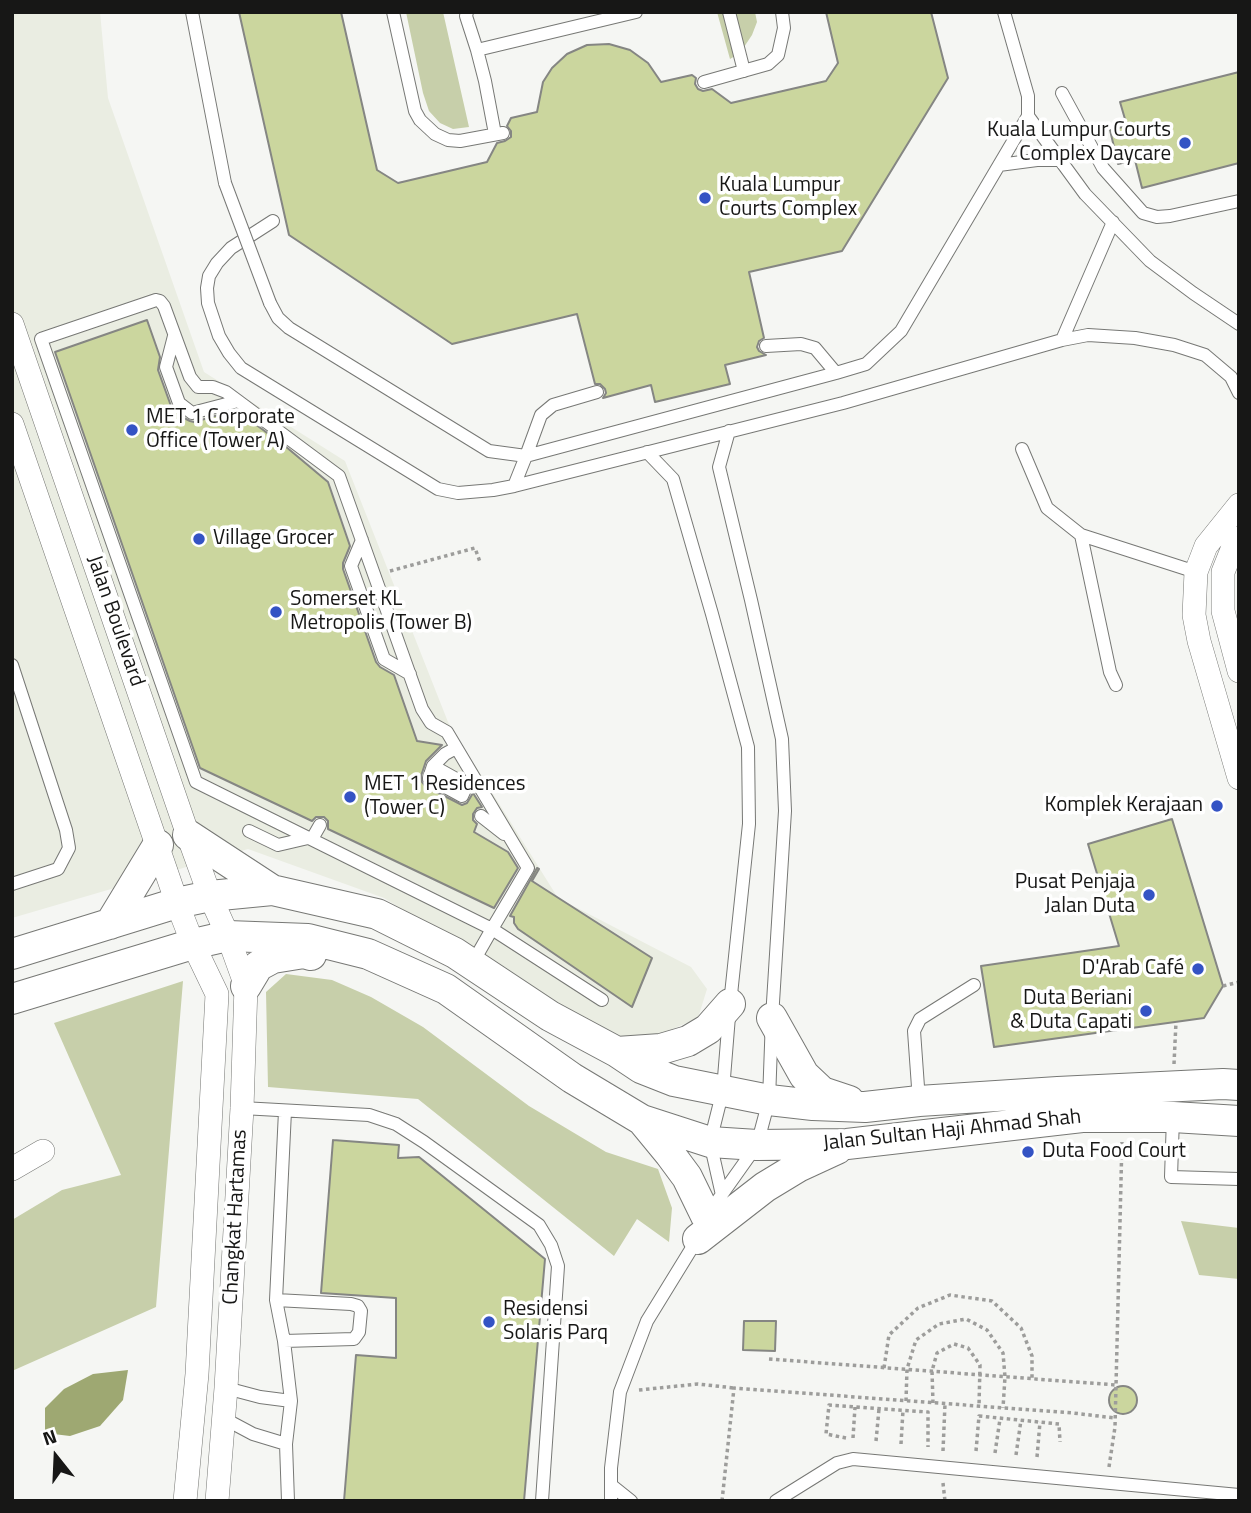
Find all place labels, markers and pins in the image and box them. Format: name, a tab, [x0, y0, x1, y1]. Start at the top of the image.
place label: Kuala Lumpur Courts Complex Daycare	[987, 118, 1171, 168]
marker: Kuala Lumpur Courts Complex Daycare	[1177, 135, 1193, 151]
place label: Kuala Lumpur Courts Complex	[719, 173, 857, 223]
marker: Kuala Lumpur Courts Complex	[697, 190, 713, 206]
place label: MET 1 Corporate Office (Tower A)	[146, 405, 295, 455]
marker: MET 1 Corporate Office (Tower A)	[124, 422, 140, 438]
place label: Village Grocer	[213, 526, 334, 552]
marker: Village Grocer	[191, 531, 207, 547]
place label: Somerset KL Metropolis (Tower B)	[290, 587, 472, 637]
marker: Somerset KL Metropolis (Tower B)	[268, 604, 284, 620]
place label: MET 1 Residences (Tower C)	[364, 772, 525, 822]
marker: MET 1 Residences (Tower C)	[342, 789, 358, 805]
place label: Komplek Kerajaan	[1045, 793, 1203, 819]
marker: Komplek Kerajaan	[1209, 798, 1225, 814]
place label: Pusat Penjaja Jalan Duta	[1015, 870, 1135, 920]
marker: Pusat Penjaja Jalan Duta	[1141, 887, 1157, 903]
place label: D'Arab Café	[1082, 956, 1184, 982]
marker: D'Arab Café	[1190, 961, 1206, 977]
place label: Duta Beriani & Duta Capati	[1010, 986, 1132, 1036]
marker: Duta Beriani & Duta Capati	[1138, 1003, 1154, 1019]
place label: Duta Food Court	[1042, 1139, 1186, 1165]
marker: Duta Food Court	[1020, 1144, 1036, 1160]
place label: Residensi Solaris Parq	[503, 1297, 608, 1347]
marker: Residensi Solaris Parq	[481, 1314, 497, 1330]

